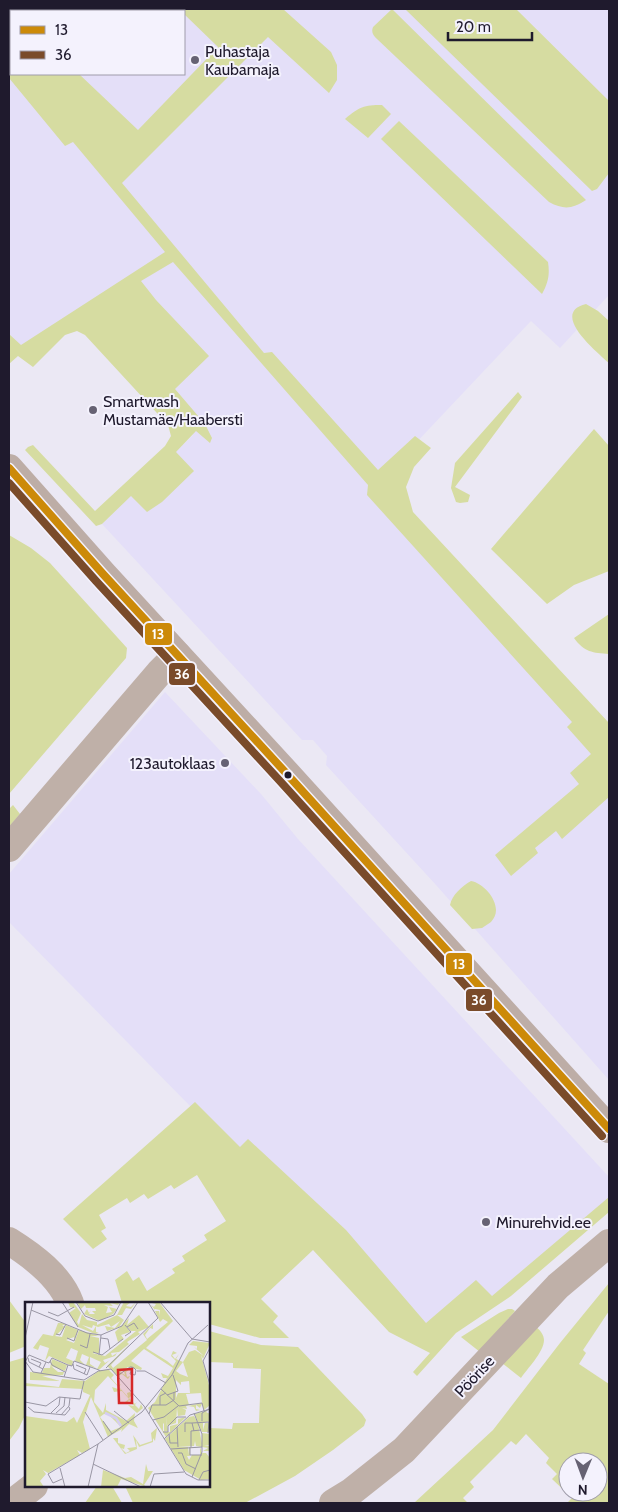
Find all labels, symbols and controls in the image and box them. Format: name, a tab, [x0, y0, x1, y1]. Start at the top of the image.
legend	[10, 10, 185, 75]
scale bar	[448, 10, 532, 42]
text: 20 m	[456, 18, 491, 36]
text: 13	[55, 21, 68, 39]
place label: Puhastaja Kaubamaja	[205, 42, 280, 79]
text: 36	[55, 46, 72, 64]
marker: Puhastaja Kaubamaja	[189, 54, 201, 66]
place label: Smartwash Mustamäe/Haabersti	[103, 392, 243, 429]
marker: Smartwash Mustamäe/Haabersti	[87, 404, 99, 416]
line badge: 13	[144, 622, 173, 646]
text: 13	[152, 625, 164, 643]
line badge: 36	[168, 662, 196, 686]
text: 36	[174, 665, 190, 683]
place label: 123autoklaas	[130, 754, 215, 773]
marker: 123autoklaas	[219, 757, 231, 769]
unlabelled marker	[283, 770, 293, 780]
line badge: 13	[445, 952, 473, 976]
text: 13	[453, 955, 465, 973]
line badge: 36	[465, 988, 493, 1012]
text: 36	[471, 991, 487, 1009]
place label: Minurehvid.ee	[496, 1213, 591, 1232]
marker: Minurehvid.ee	[480, 1216, 492, 1228]
inset map	[25, 1302, 210, 1487]
street label: Pöörise	[450, 1352, 498, 1401]
north arrow	[558, 1452, 608, 1502]
text: N	[578, 1481, 588, 1499]

